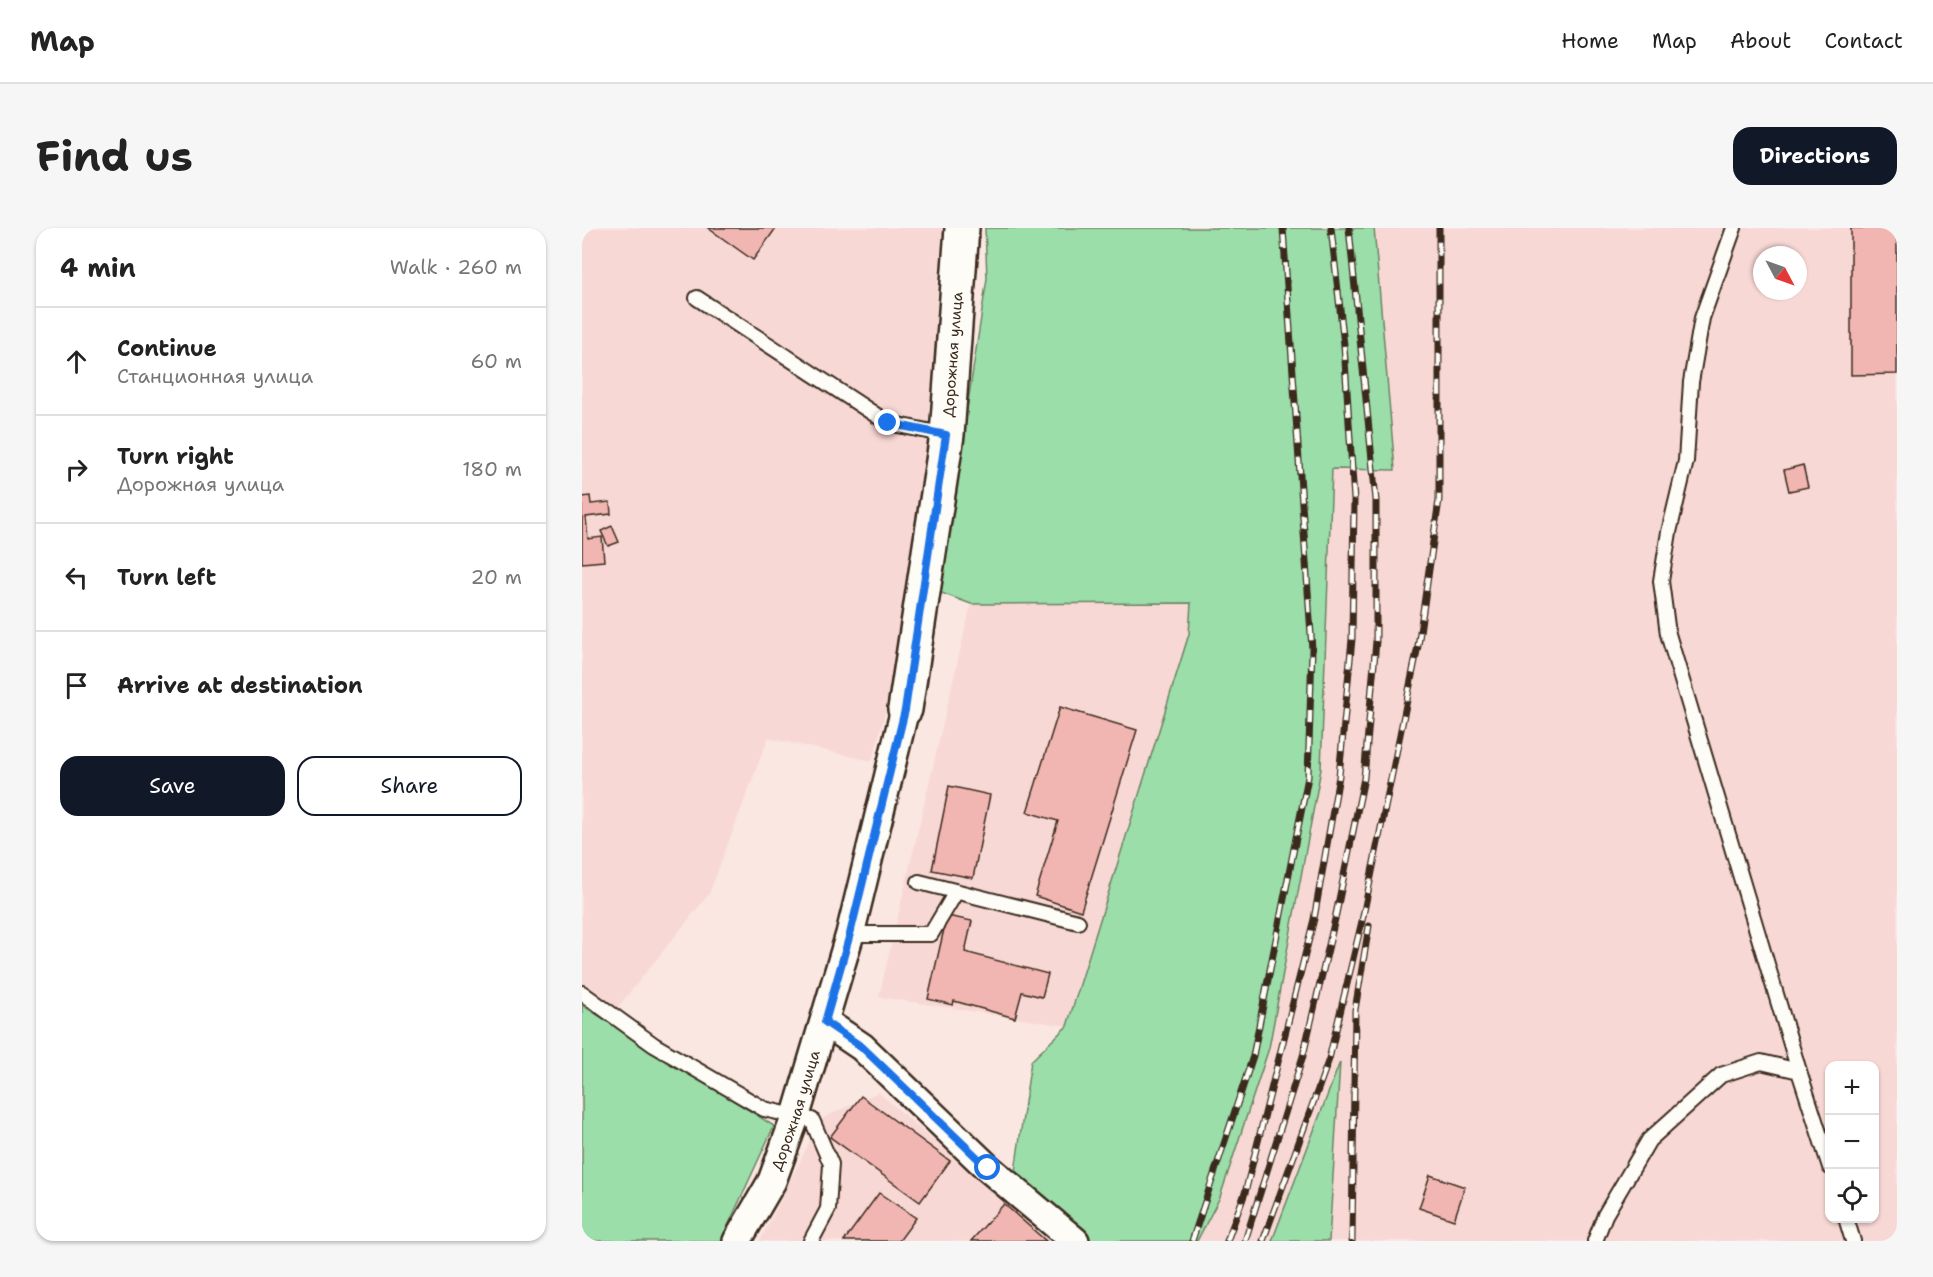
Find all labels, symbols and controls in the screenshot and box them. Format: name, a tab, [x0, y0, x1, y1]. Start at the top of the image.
text: Map	[30, 22, 95, 60]
text: Home	[1561, 27, 1619, 55]
text: Map	[1652, 27, 1697, 55]
text: About	[1730, 27, 1791, 55]
text: Contact	[1824, 27, 1903, 55]
button: Directions	[1733, 127, 1897, 185]
text: Find us	[36, 128, 193, 184]
north arrow	[1753, 246, 1807, 300]
text: 4 min	[60, 250, 136, 285]
text: Walk · 260 m	[390, 254, 522, 280]
street label: Дорожная улица	[938, 290, 967, 418]
text: Continue	[117, 334, 217, 363]
icon: ahead	[60, 345, 93, 378]
text: 60 m	[470, 348, 522, 374]
text: Станционная улица	[117, 363, 313, 389]
route end	[874, 409, 900, 435]
text: Turn right	[117, 442, 234, 471]
icon: right	[60, 453, 93, 486]
text: 180 m	[462, 456, 522, 482]
text: Дорожная улица	[117, 471, 284, 497]
icon: left	[60, 561, 93, 594]
text: Turn left	[117, 563, 216, 592]
text: 20 m	[471, 564, 522, 590]
icon: arrive	[60, 669, 93, 702]
text: Arrive at destination	[117, 671, 363, 700]
button: Save	[60, 756, 285, 816]
button: Share	[297, 756, 522, 816]
street label: Дорожная улица	[767, 1047, 825, 1173]
map controls	[1825, 1061, 1879, 1223]
button: +	[1825, 1061, 1879, 1115]
button: −	[1825, 1115, 1879, 1169]
route start	[974, 1154, 1000, 1180]
button: locate	[1825, 1169, 1879, 1223]

